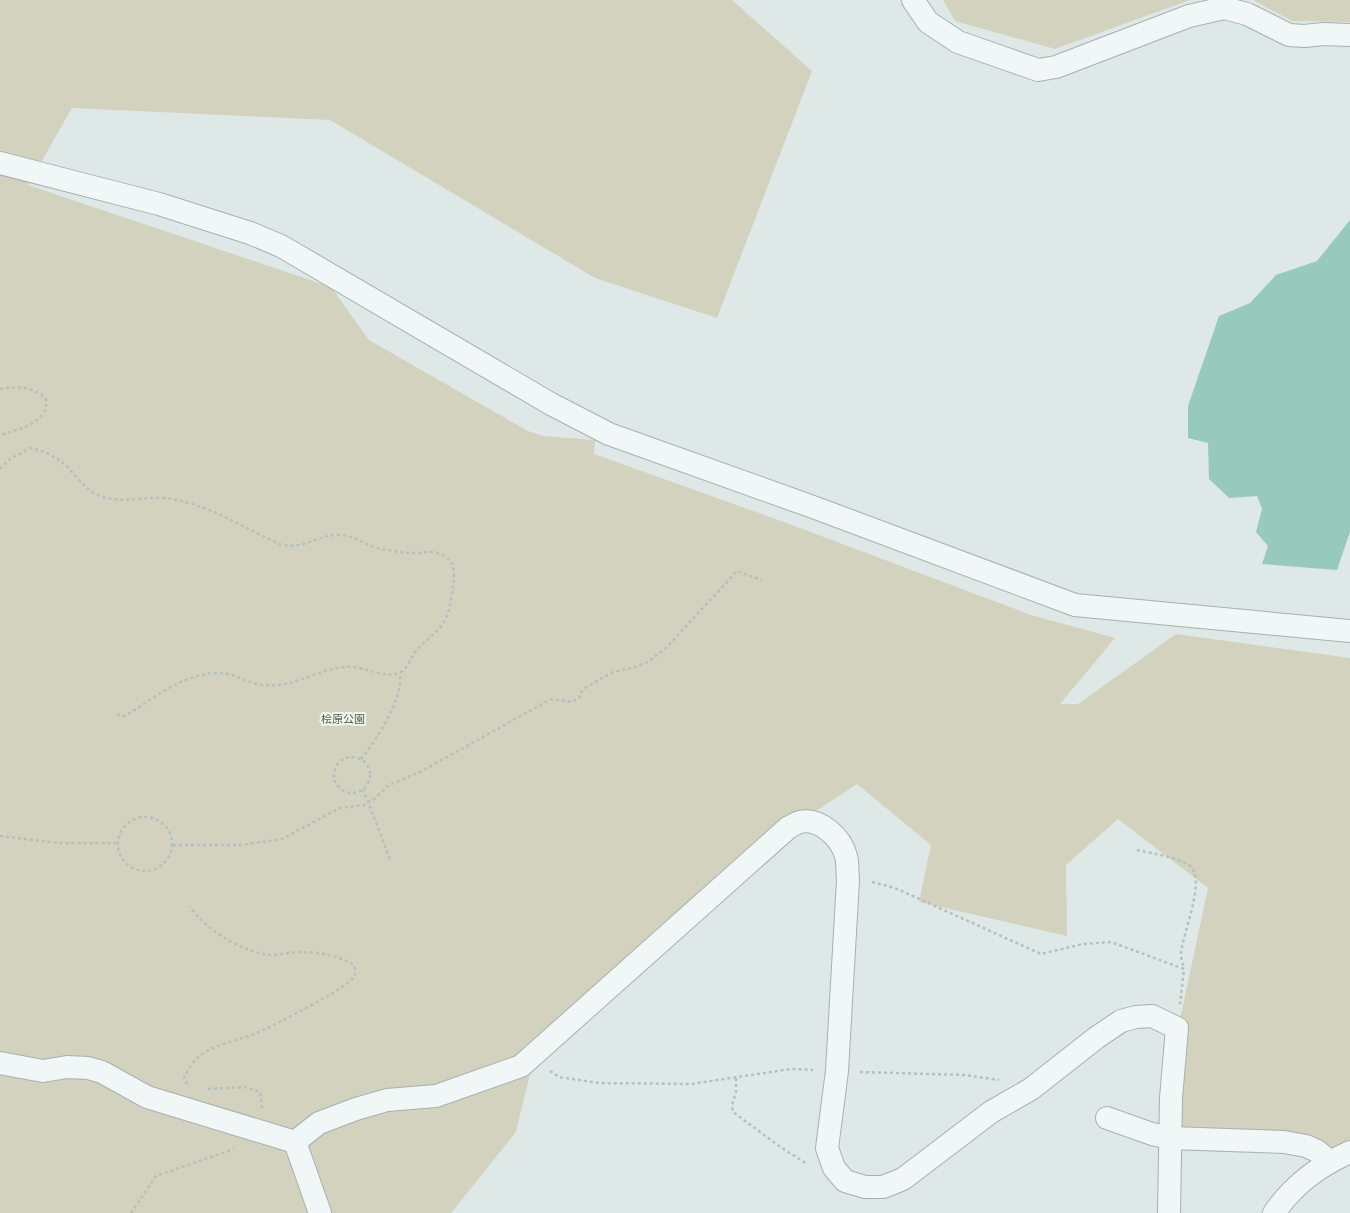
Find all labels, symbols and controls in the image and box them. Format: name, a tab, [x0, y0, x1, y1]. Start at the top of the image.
park label: 桧原公園	[321, 712, 365, 726]

